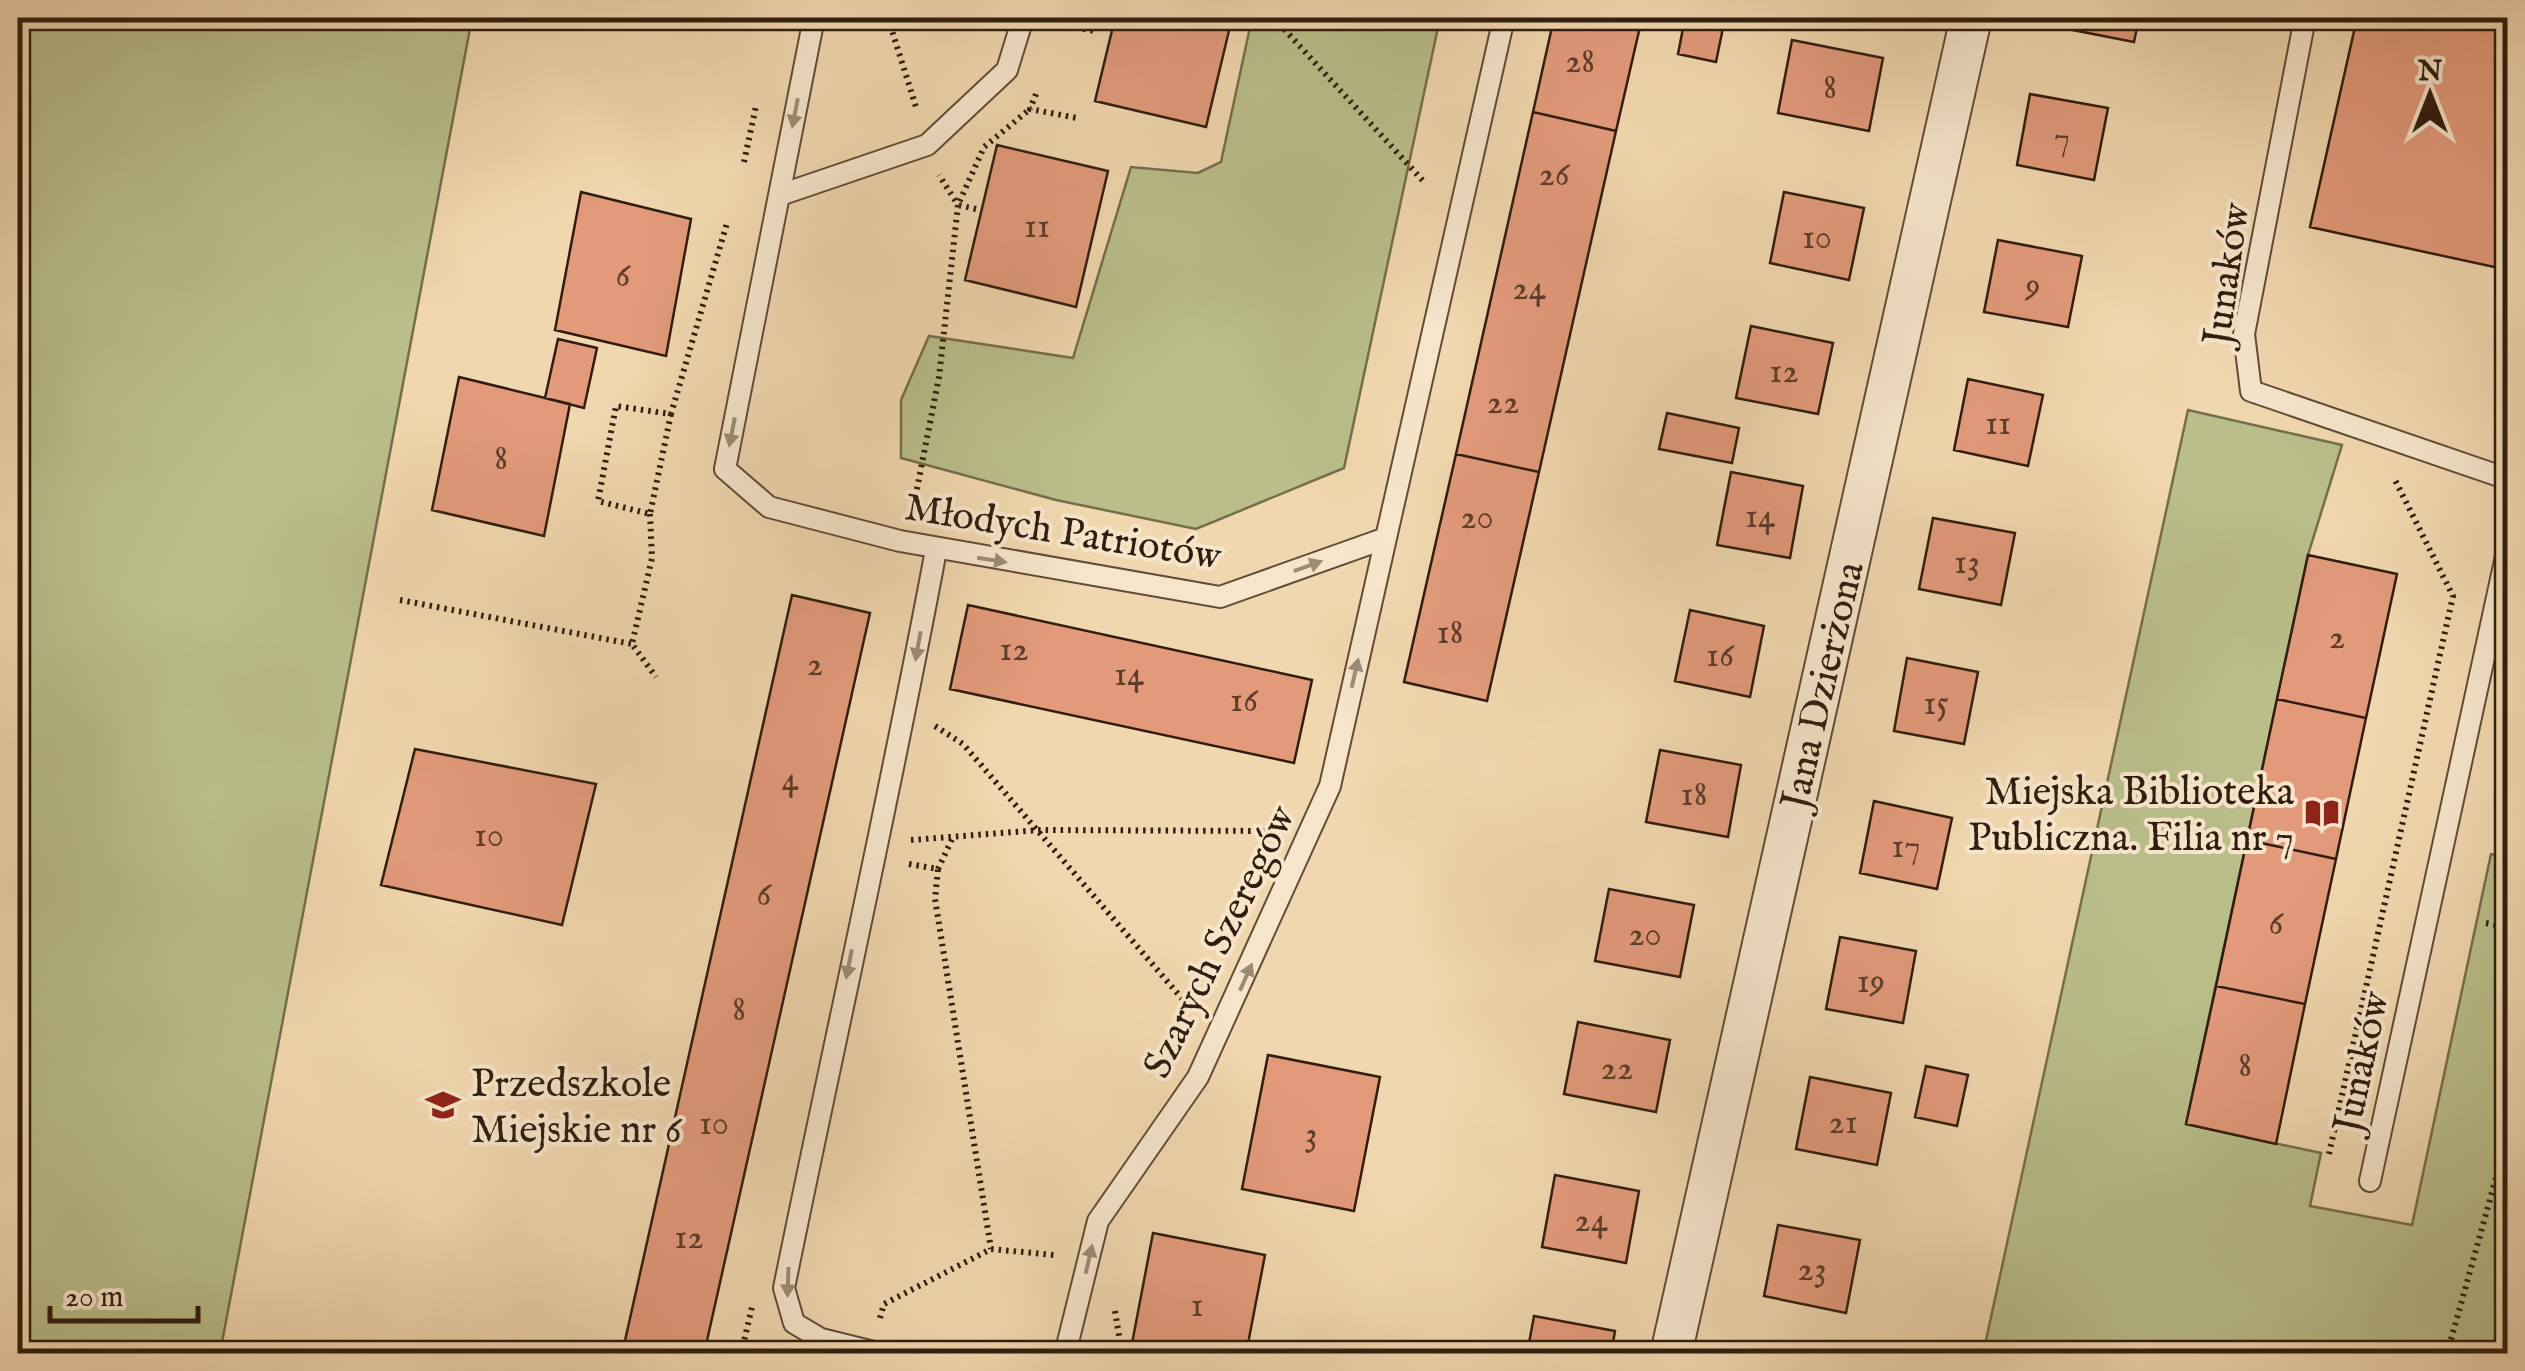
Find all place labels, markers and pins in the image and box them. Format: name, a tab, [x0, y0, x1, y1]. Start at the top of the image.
place label: Miejska Biblioteka Publiczna. Filia nr 7	[1968, 768, 2295, 865]
library icon: Miejska Biblioteka Publiczna. Filia nr 7	[2303, 794, 2341, 832]
place label: Przedszkole Miejskie nr 6	[471, 1060, 683, 1157]
school or university icon: Przedszkole Miejskie nr 6	[424, 1086, 462, 1124]

